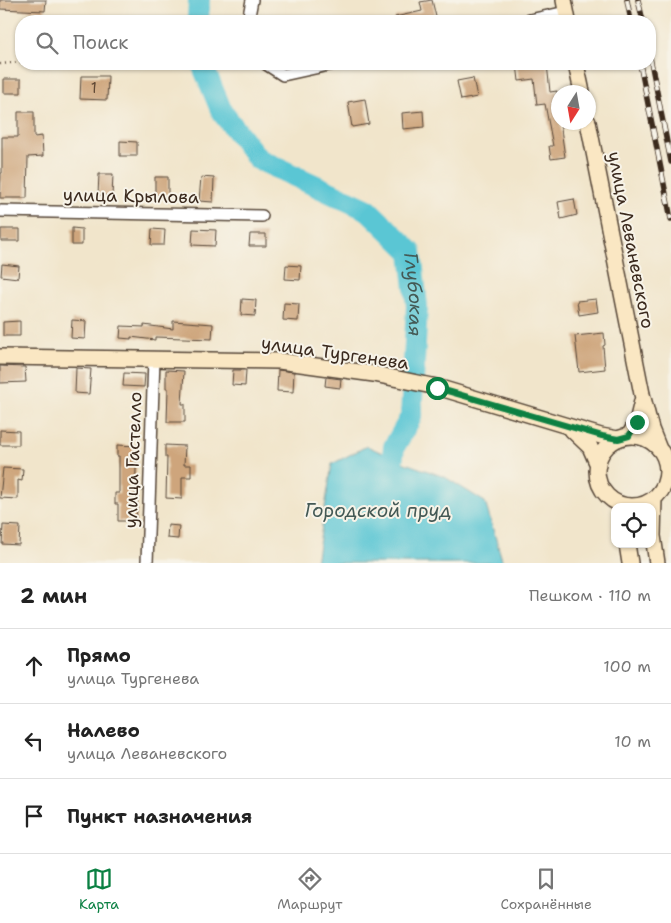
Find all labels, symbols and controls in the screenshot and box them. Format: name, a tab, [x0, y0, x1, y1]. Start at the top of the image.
search box	[15, 15, 656, 70]
icon: search	[33, 29, 61, 57]
text: Поиск	[73, 30, 128, 55]
house number: 1	[91, 78, 97, 98]
north arrow	[551, 85, 596, 130]
street label: улица Леваневского	[602, 149, 660, 331]
street label: улица Крылова	[63, 183, 199, 209]
water label: Глубокая	[399, 251, 430, 337]
street label: улица Тургенева	[260, 331, 410, 375]
route start	[426, 377, 449, 400]
street label: улица Гастелло	[119, 391, 147, 529]
route end	[626, 411, 649, 434]
water label: Городской пруд	[304, 498, 452, 523]
map controls	[611, 503, 656, 548]
button: locate	[611, 503, 656, 548]
text: 2 мин	[20, 582, 87, 610]
text: Пешком · 110 m	[529, 585, 651, 606]
text: Прямо	[67, 643, 131, 668]
icon: ahead	[20, 652, 48, 680]
text: 100 m	[603, 656, 651, 677]
text: улица Тургенева	[67, 668, 199, 689]
text: Налево	[67, 718, 140, 743]
icon: left	[20, 727, 48, 755]
text: 10 m	[614, 731, 651, 752]
text: улица Леваневского	[67, 743, 227, 764]
icon: arrive	[20, 802, 48, 830]
text: Пункт назначения	[67, 804, 252, 829]
tab: Карта	[79, 865, 119, 913]
tab: Маршрут	[277, 865, 342, 913]
tab: Сохранённые	[501, 865, 592, 913]

